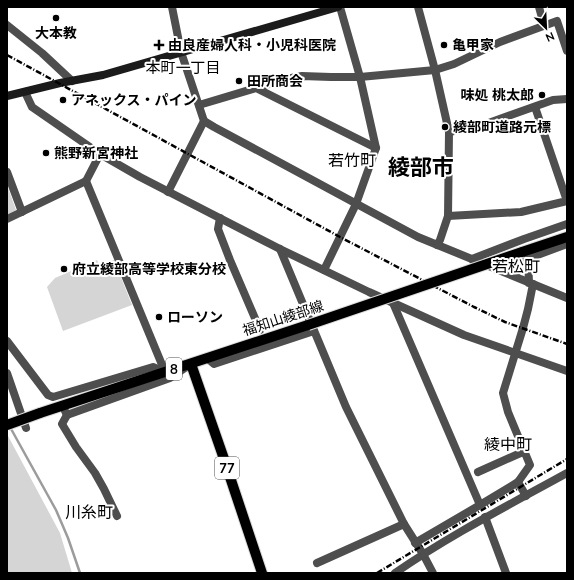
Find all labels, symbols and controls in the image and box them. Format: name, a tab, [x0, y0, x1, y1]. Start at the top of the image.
north arrow	[526, 8, 566, 48]
marker: 大本教	[51, 13, 61, 23]
place label: 大本教	[35, 24, 77, 42]
text: N	[543, 29, 557, 45]
place label: 由良産婦人科・小児科医院	[168, 36, 336, 54]
place label: 亀甲家	[452, 36, 494, 54]
marker: 由良産婦人科・小児科医院	[153, 39, 165, 51]
marker: 亀甲家	[439, 40, 449, 50]
district label: 本町一丁目	[145, 58, 221, 77]
place label: 田所商会	[247, 72, 303, 90]
marker: 田所商会	[234, 76, 244, 86]
place label: 味処 桃太郎	[460, 86, 534, 104]
marker: 味処 桃太郎	[537, 90, 547, 100]
place label: アネックス・パイン	[71, 91, 197, 109]
marker: アネックス・パイン	[58, 95, 68, 105]
place label: 綾部町道路元標	[453, 118, 551, 136]
marker: 綾部町道路元標	[440, 122, 450, 132]
place label: 熊野新宮神社	[54, 144, 138, 162]
marker: 熊野新宮神社	[41, 148, 51, 158]
district label: 若竹町	[328, 150, 376, 170]
district label: 綾部市	[388, 153, 454, 181]
district label: 若松町	[492, 256, 540, 276]
place label: 府立綾部高等学校東分校	[72, 260, 226, 278]
marker: 府立綾部高等学校東分校	[59, 264, 69, 274]
street label: 福知山綾部線	[240, 296, 326, 340]
place label: ローソン	[167, 308, 223, 326]
marker: ローソン	[154, 312, 164, 322]
road number: 8	[166, 358, 182, 380]
district label: 綾中町	[484, 434, 532, 454]
road number: 77	[215, 457, 239, 479]
district label: 川糸町	[65, 502, 113, 522]

